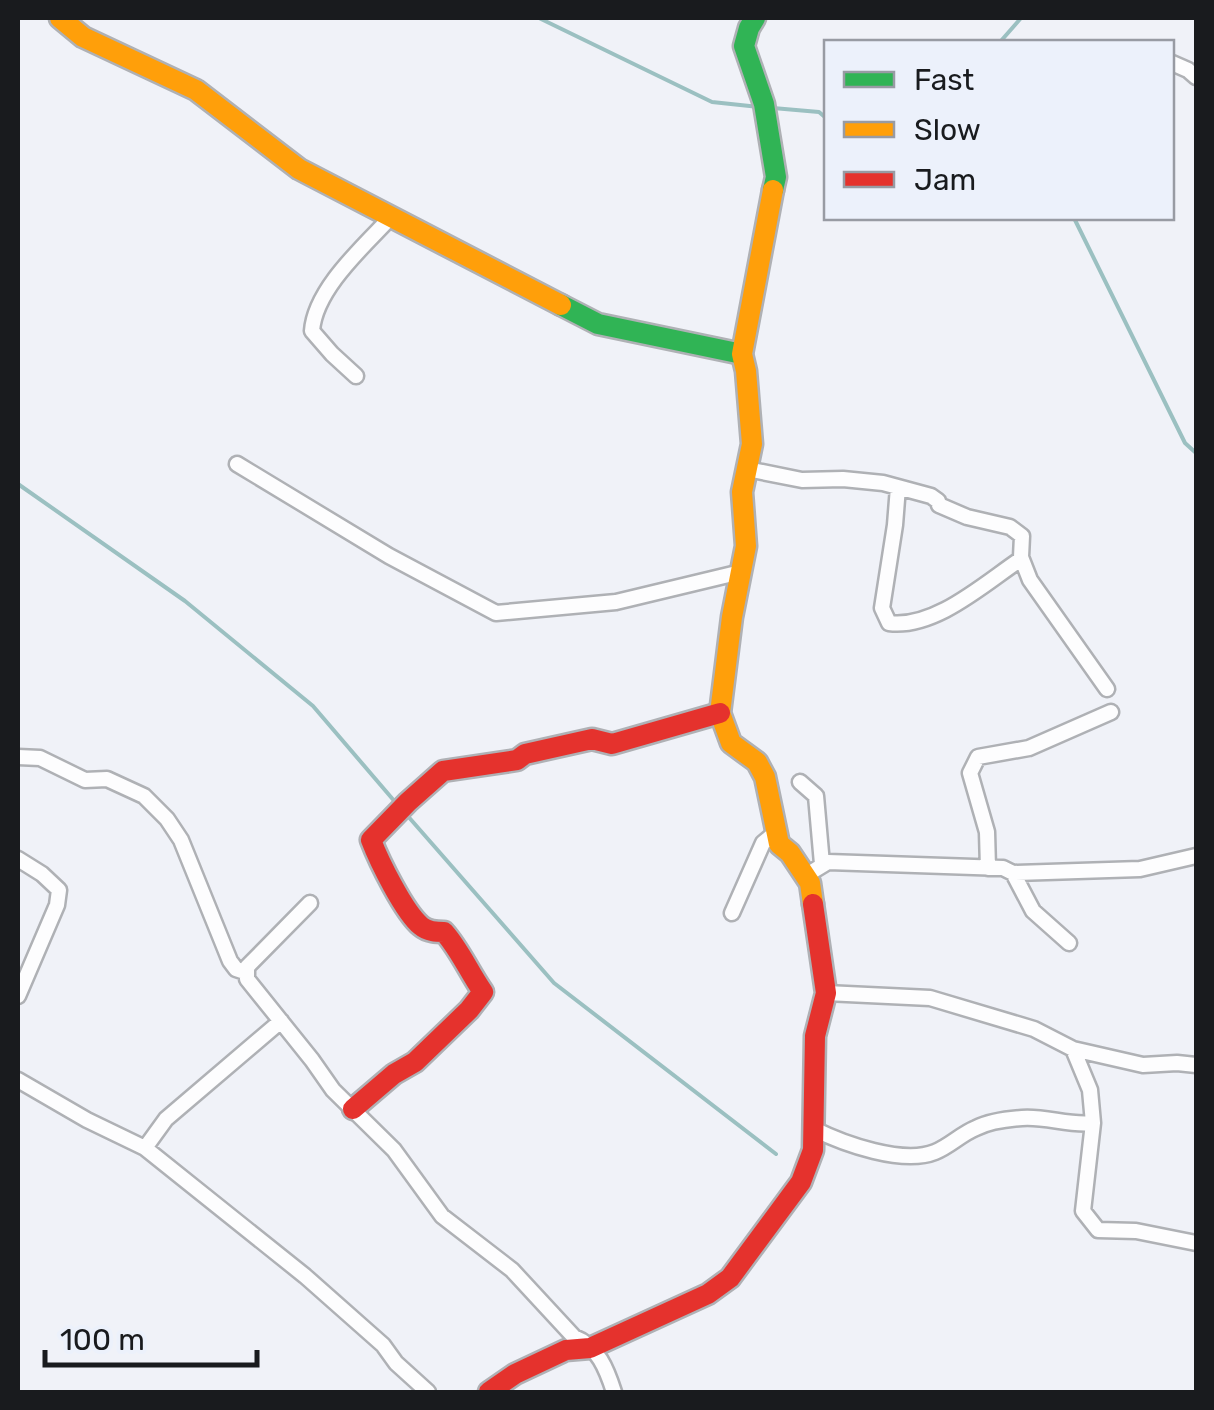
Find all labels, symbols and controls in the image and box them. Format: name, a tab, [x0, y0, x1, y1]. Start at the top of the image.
legend	[824, 40, 1174, 220]
text: Fast	[914, 62, 974, 98]
text: Slow	[914, 112, 981, 148]
text: Jam	[914, 162, 976, 198]
scale bar	[45, 1305, 258, 1367]
text: 100 m	[60, 1322, 145, 1358]

